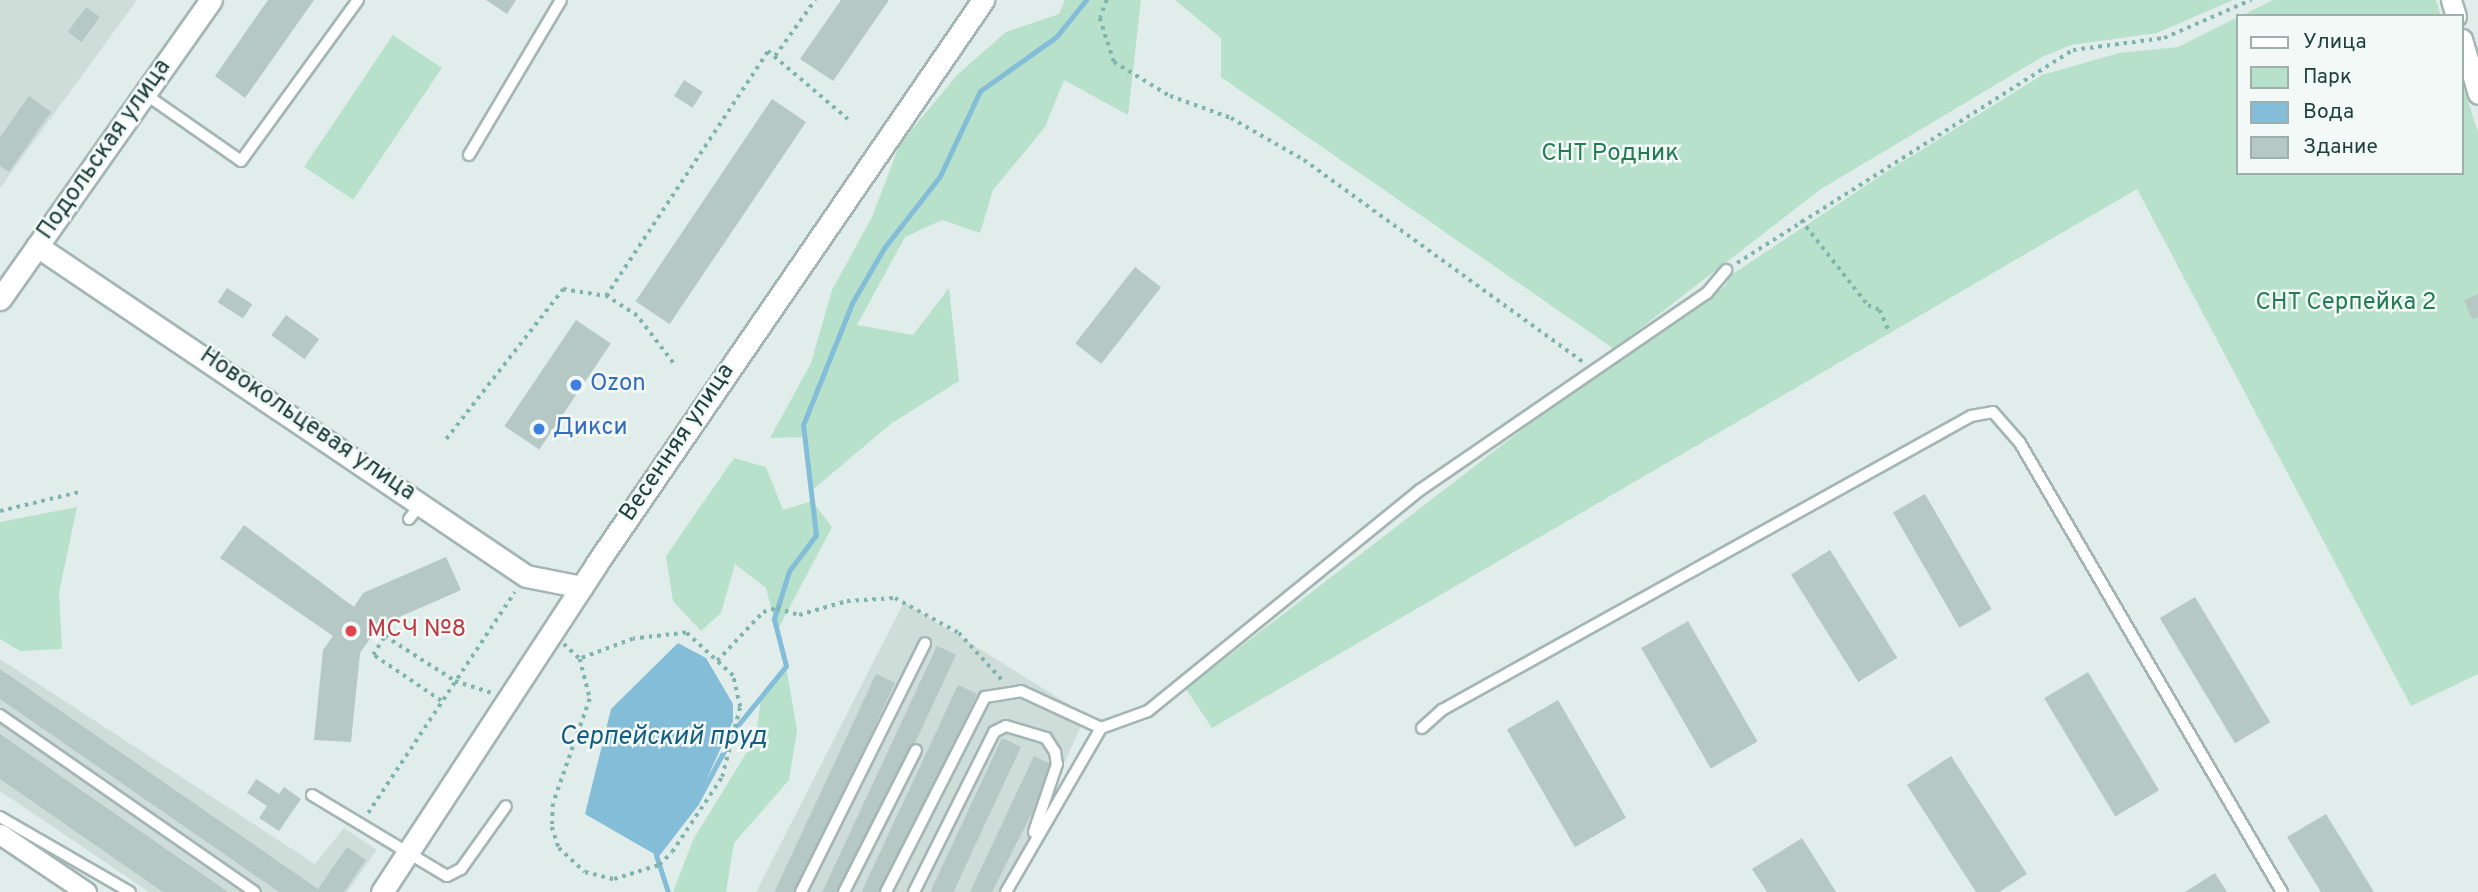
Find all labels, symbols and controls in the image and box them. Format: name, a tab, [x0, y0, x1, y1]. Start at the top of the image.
legend	[2236, 14, 2464, 175]
text: Улица	[2303, 29, 2367, 56]
street label: Подольская улица	[32, 54, 178, 246]
text: Парк	[2303, 64, 2352, 91]
text: Вода	[2303, 99, 2354, 126]
text: Здание	[2303, 134, 2378, 161]
park label: СНТ Родник	[1541, 141, 1679, 169]
park label: СНТ Серпейка 2	[2255, 290, 2437, 318]
street label: Новокольцевая улица	[194, 342, 420, 508]
street label: Весенняя улица	[615, 359, 741, 527]
place label: Ozon	[590, 371, 646, 399]
marker: Ozon	[568, 377, 584, 393]
place label: Дикси	[553, 415, 628, 443]
marker: Дикси	[531, 421, 547, 437]
place label: МСЧ №8	[367, 617, 466, 645]
marker: МСЧ №8	[341, 621, 361, 641]
water label: Серпейский пруд	[559, 722, 767, 754]

